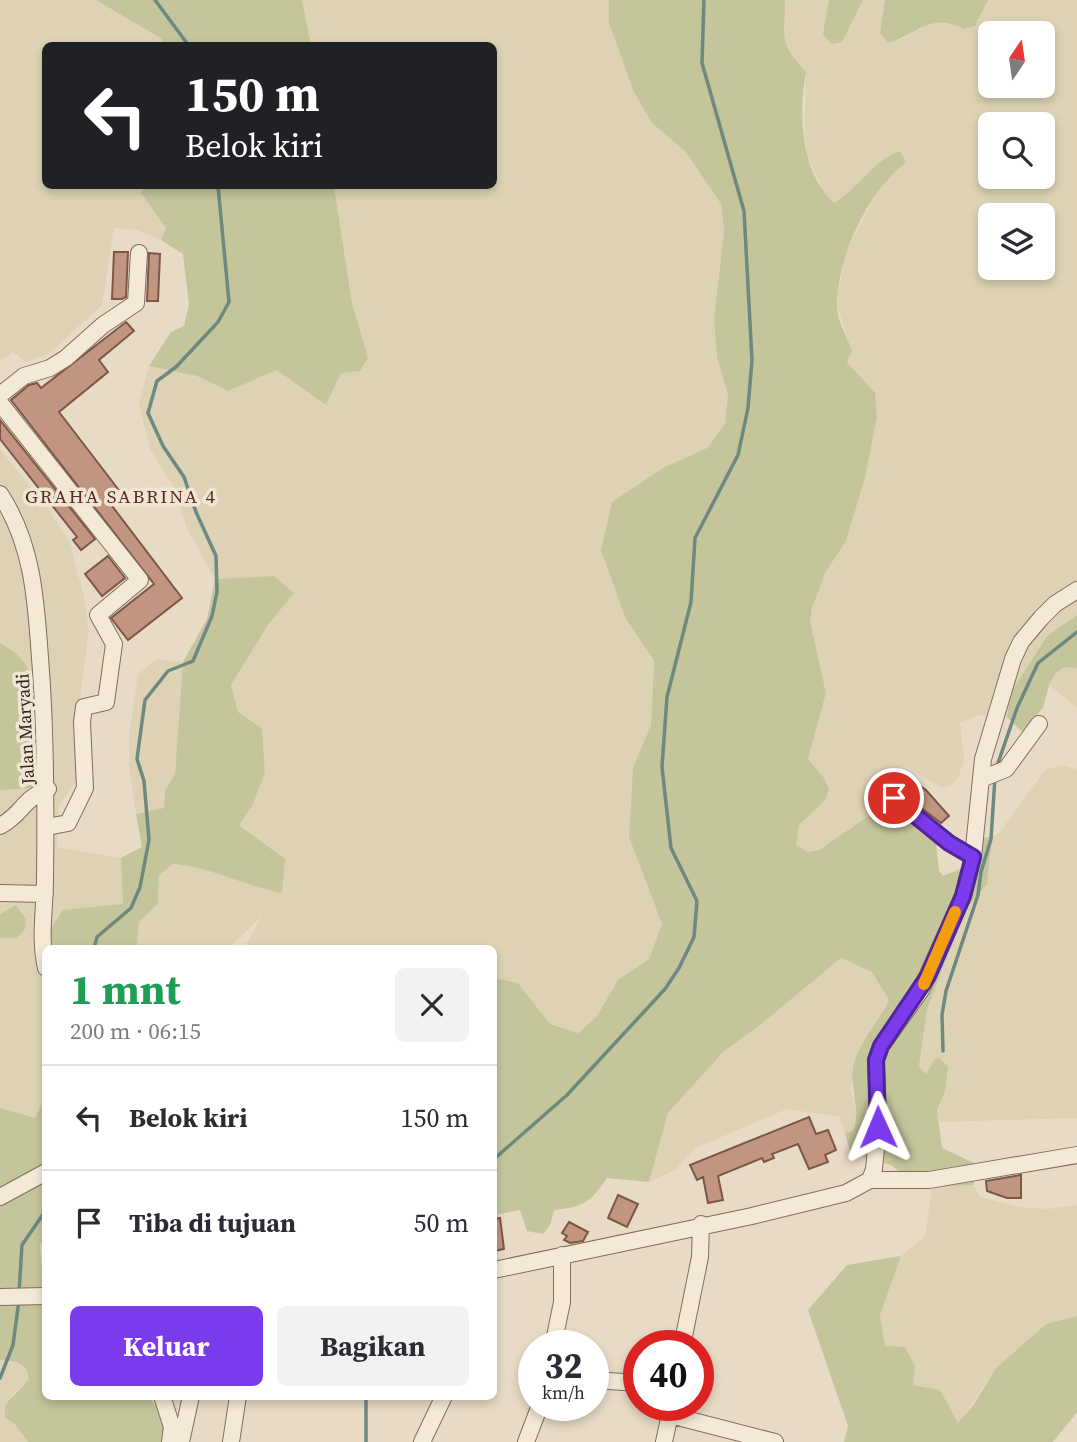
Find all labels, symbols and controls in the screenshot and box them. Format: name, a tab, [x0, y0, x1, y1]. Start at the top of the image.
north arrow	[978, 21, 1055, 98]
map controls	[978, 21, 1055, 280]
text: 150 m	[185, 60, 320, 127]
icon: left	[70, 70, 161, 161]
button: search	[978, 112, 1055, 189]
text: Belok kiri	[185, 124, 323, 168]
button: layers	[978, 203, 1055, 280]
district label: GRAHA SABRINA 4	[25, 483, 217, 509]
street label: Jalan Maryadi	[10, 673, 40, 786]
pin	[864, 768, 924, 828]
icon: arrive	[875, 779, 913, 817]
text: 1 mnt	[70, 960, 181, 1018]
button: close	[395, 968, 469, 1042]
text: 200 m · 06:15	[70, 1015, 201, 1047]
position arrow	[841, 1090, 915, 1164]
icon: left	[70, 1099, 108, 1137]
text: Belok kiri	[129, 1100, 247, 1136]
text: 150 m	[401, 1100, 469, 1136]
icon: arrive	[70, 1204, 108, 1242]
text: Tiba di tujuan	[129, 1205, 296, 1241]
text: 50 m	[414, 1205, 469, 1241]
button: Keluar	[70, 1306, 263, 1386]
button: Bagikan	[277, 1306, 469, 1386]
speed limit sign: 40	[623, 1330, 714, 1421]
text: 32	[545, 1342, 582, 1390]
text: km/h	[542, 1380, 585, 1405]

